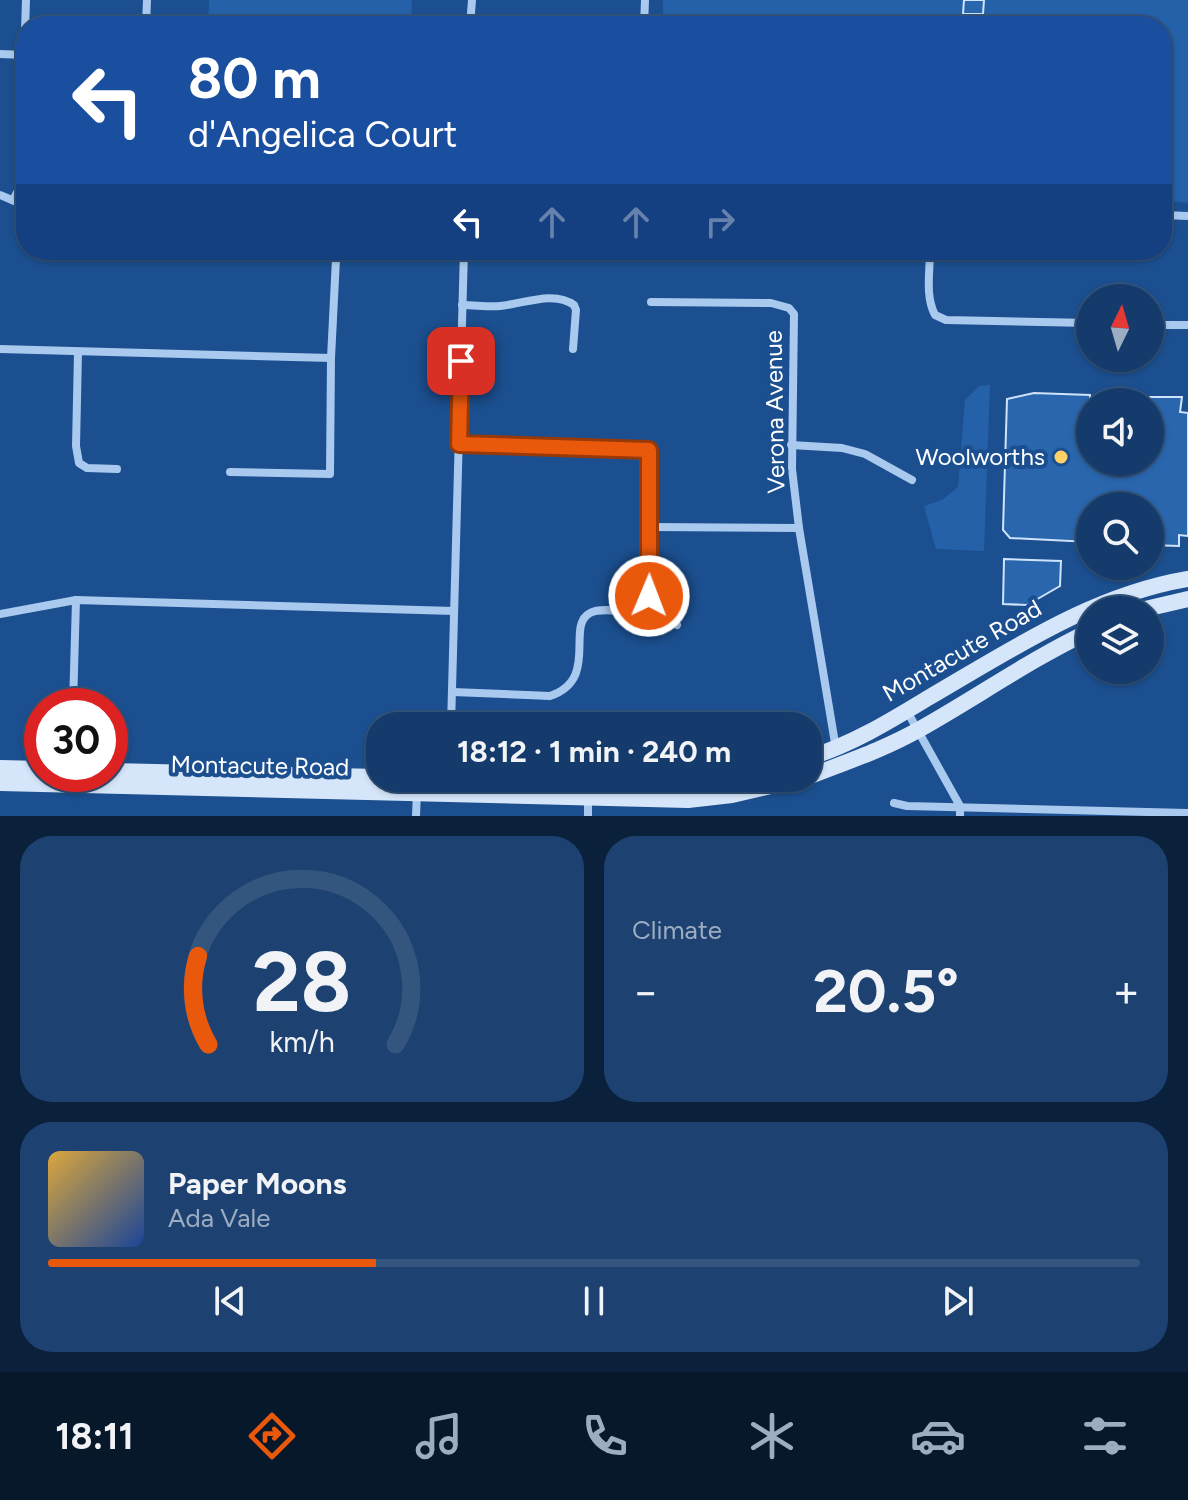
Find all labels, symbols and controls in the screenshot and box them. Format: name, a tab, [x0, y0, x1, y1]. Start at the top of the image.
text: 80 m	[188, 45, 321, 112]
icon: left	[56, 48, 160, 152]
text: d'Angelica Court	[188, 113, 457, 156]
icon: left	[446, 200, 490, 244]
icon: ahead	[530, 200, 574, 244]
icon: ahead	[614, 200, 658, 244]
icon: right	[698, 200, 742, 244]
north arrow	[1076, 284, 1164, 372]
map controls	[1076, 284, 1164, 684]
pin	[427, 327, 495, 395]
street label: Verona Avenue	[759, 330, 790, 494]
icon: arrive	[439, 339, 483, 383]
button: sound	[1076, 388, 1164, 476]
place label: Woolworths	[916, 442, 1045, 471]
marker: Woolworths	[1052, 448, 1070, 466]
button: search	[1076, 492, 1164, 580]
position arrow	[607, 554, 691, 638]
street label: Montacute Road	[877, 593, 1046, 708]
button: layers	[1076, 596, 1164, 684]
speed limit sign: 30	[24, 688, 128, 792]
text: 18:12 · 1 min · 240 m	[457, 733, 731, 770]
street label: Montacute Road	[170, 749, 350, 782]
text: Climate	[632, 914, 722, 946]
text: 28	[252, 932, 352, 1032]
text: 20.5°	[813, 955, 959, 1027]
text: −	[632, 965, 659, 1018]
text: +	[1113, 965, 1140, 1018]
text: km/h	[269, 1025, 335, 1059]
text: Paper Moons	[168, 1165, 347, 1202]
text: Ada Vale	[168, 1202, 271, 1234]
icon: previous	[208, 1279, 252, 1323]
icon: pause	[572, 1279, 616, 1323]
icon: next	[936, 1279, 980, 1323]
icon: directions	[244, 1408, 300, 1464]
icon: music	[411, 1408, 467, 1464]
icon: phone	[577, 1408, 633, 1464]
icon: climate	[744, 1408, 800, 1464]
icon: car	[910, 1408, 966, 1464]
icon: filters	[1077, 1408, 1133, 1464]
text: 18:11	[55, 1415, 134, 1458]

